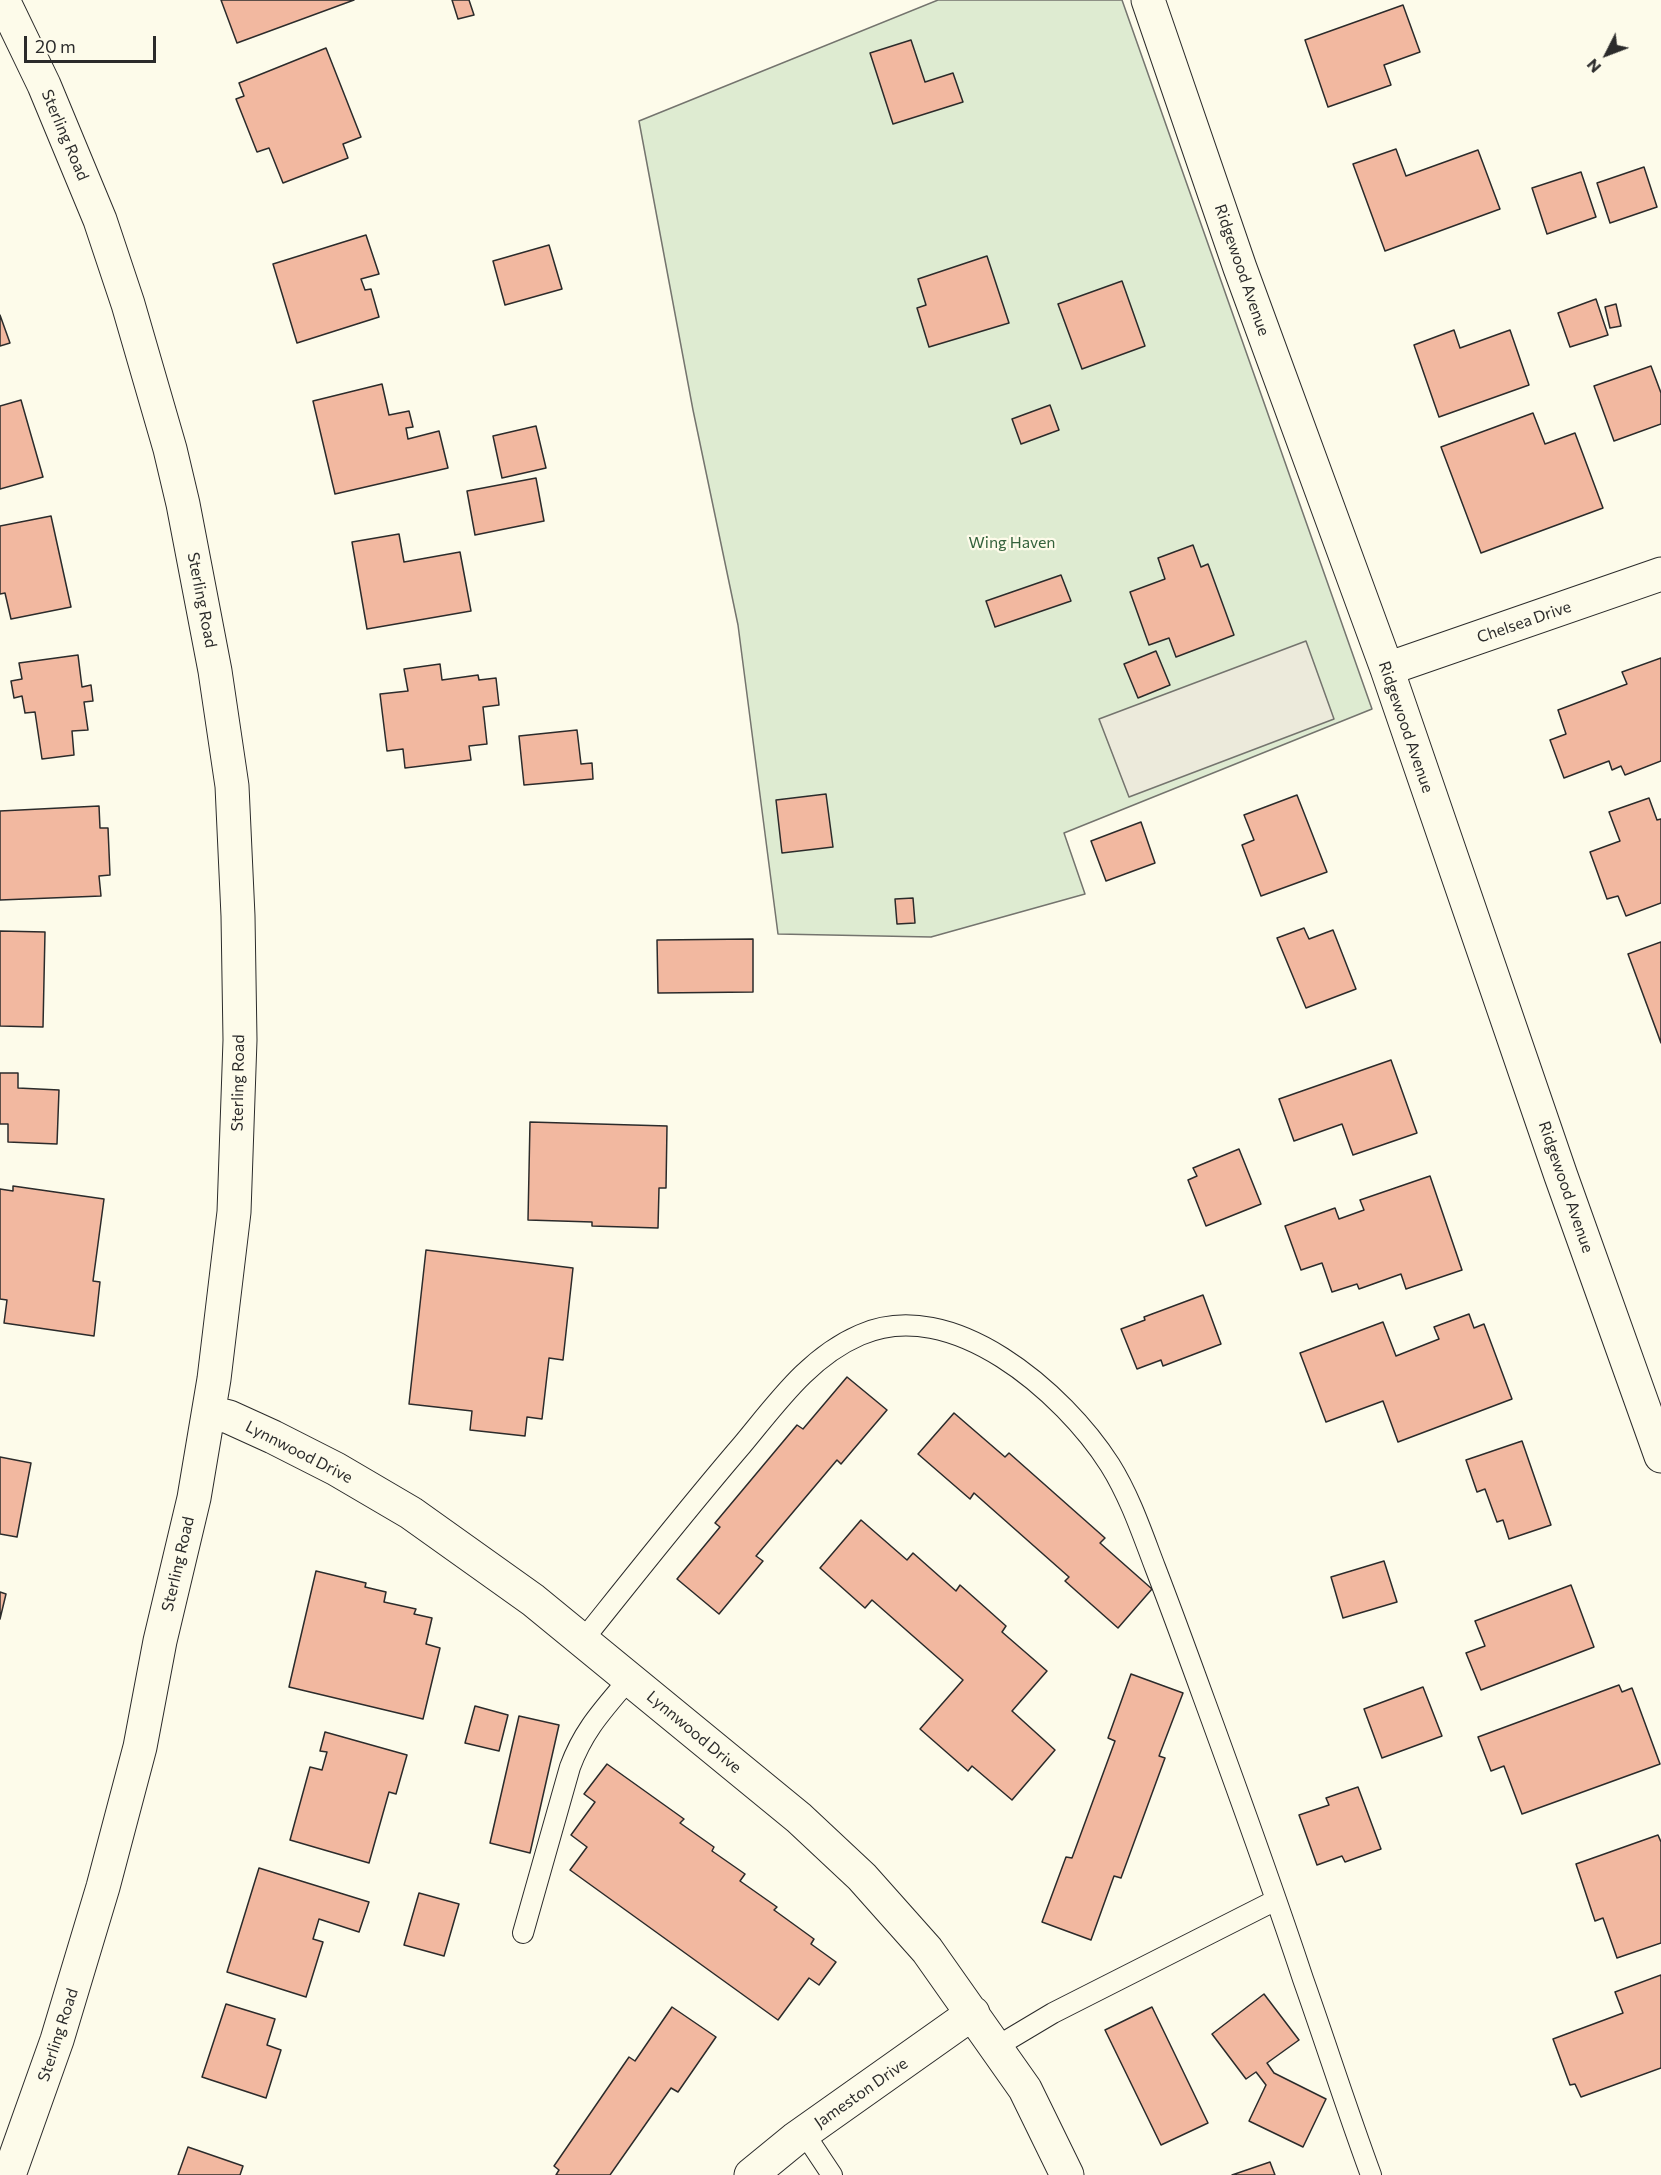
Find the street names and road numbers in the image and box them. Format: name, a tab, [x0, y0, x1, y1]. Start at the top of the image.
street label: Sterling Road	[37, 87, 93, 183]
street label: Ridgewood Avenue	[1210, 202, 1274, 338]
street label: Sterling Road	[183, 551, 221, 649]
street label: Chelsea Drive	[1474, 597, 1574, 647]
street label: Ridgewood Avenue	[1374, 659, 1438, 795]
street label: Sterling Road	[228, 1034, 248, 1132]
street label: Ridgewood Avenue	[1534, 1119, 1598, 1255]
street label: Lynnwood Drive	[242, 1417, 356, 1487]
street label: Sterling Road	[158, 1515, 198, 1613]
street label: Lynnwood Drive	[643, 1687, 745, 1777]
street label: Sterling Road	[34, 1986, 82, 2084]
street label: Jameston Drive	[811, 2054, 911, 2132]

